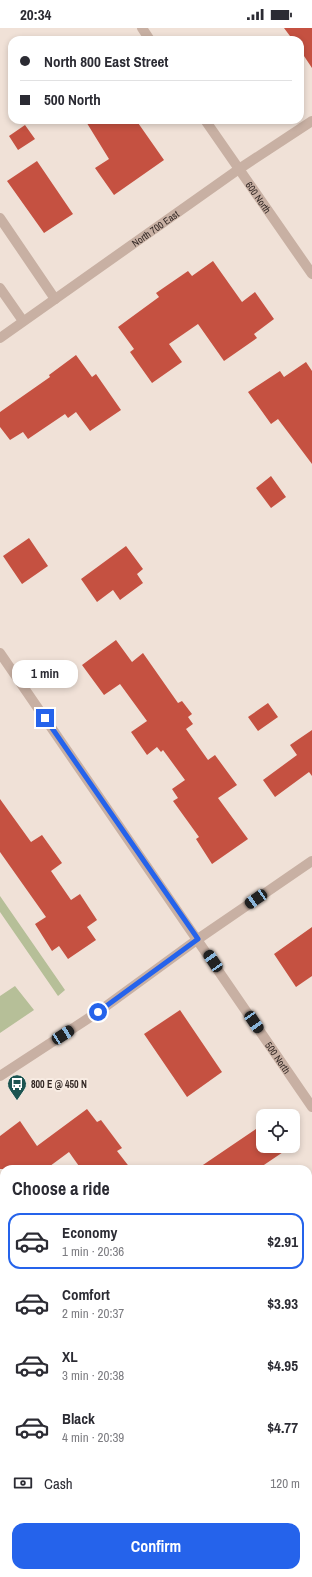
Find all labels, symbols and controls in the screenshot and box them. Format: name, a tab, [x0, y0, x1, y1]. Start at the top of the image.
text: 20:34	[20, 4, 51, 25]
text: North 800 East Street	[44, 51, 168, 72]
text: 500 North	[44, 89, 101, 110]
street label: 600 North	[243, 179, 274, 216]
street label: North 700 East	[129, 207, 182, 249]
callout: 1 min	[12, 660, 78, 688]
text: 1 min	[31, 665, 59, 682]
route end	[36, 709, 54, 727]
car	[243, 887, 269, 911]
car	[201, 948, 225, 974]
route start	[89, 1003, 107, 1021]
car	[242, 1009, 266, 1035]
car	[50, 1023, 76, 1047]
street label: 500 North	[263, 1039, 294, 1076]
bus stop icon: 800 E @ 450 N	[6, 1073, 28, 1101]
place label: 800 E @ 450 N	[31, 1078, 87, 1091]
map controls	[256, 1109, 300, 1153]
button: locate	[256, 1109, 300, 1153]
text: Choose a ride	[12, 1176, 110, 1201]
text: Economy	[62, 1222, 117, 1243]
icon: car	[14, 1223, 50, 1259]
text: $2.91	[267, 1231, 298, 1252]
text: 1 min · 20:36	[62, 1243, 124, 1260]
text: Comfort	[62, 1284, 110, 1305]
icon: car	[14, 1285, 50, 1321]
text: $3.93	[267, 1293, 298, 1314]
text: 2 min · 20:37	[62, 1305, 124, 1322]
text: XL	[62, 1346, 78, 1367]
icon: car	[14, 1347, 50, 1383]
text: $4.95	[267, 1355, 298, 1376]
text: 3 min · 20:38	[62, 1367, 124, 1384]
text: Black	[62, 1408, 95, 1429]
icon: car	[14, 1409, 50, 1445]
text: $4.77	[267, 1417, 298, 1438]
text: 4 min · 20:39	[62, 1429, 124, 1446]
icon: cash	[12, 1472, 34, 1494]
text: Cash	[44, 1473, 73, 1494]
text: 120 m	[270, 1475, 300, 1492]
button: Confirm	[12, 1523, 300, 1569]

